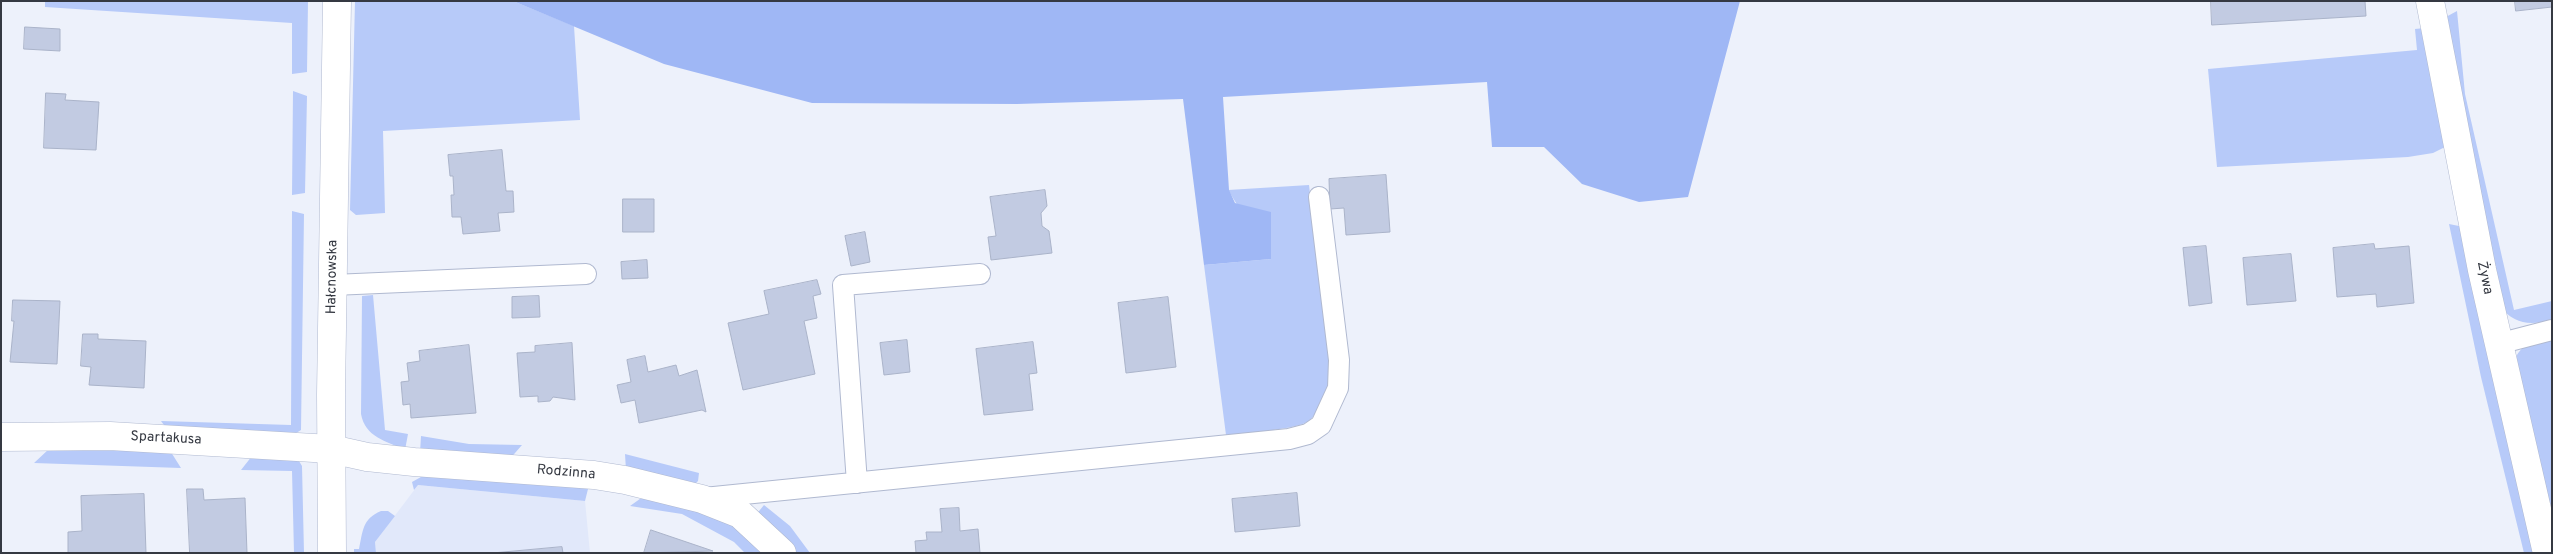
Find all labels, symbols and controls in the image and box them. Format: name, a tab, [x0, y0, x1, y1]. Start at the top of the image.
street label: Hałcnowska	[324, 240, 342, 314]
street label: Żywa	[2472, 260, 2496, 296]
street label: Spartakusa	[130, 429, 202, 449]
street label: Rodzinna	[536, 462, 596, 484]

